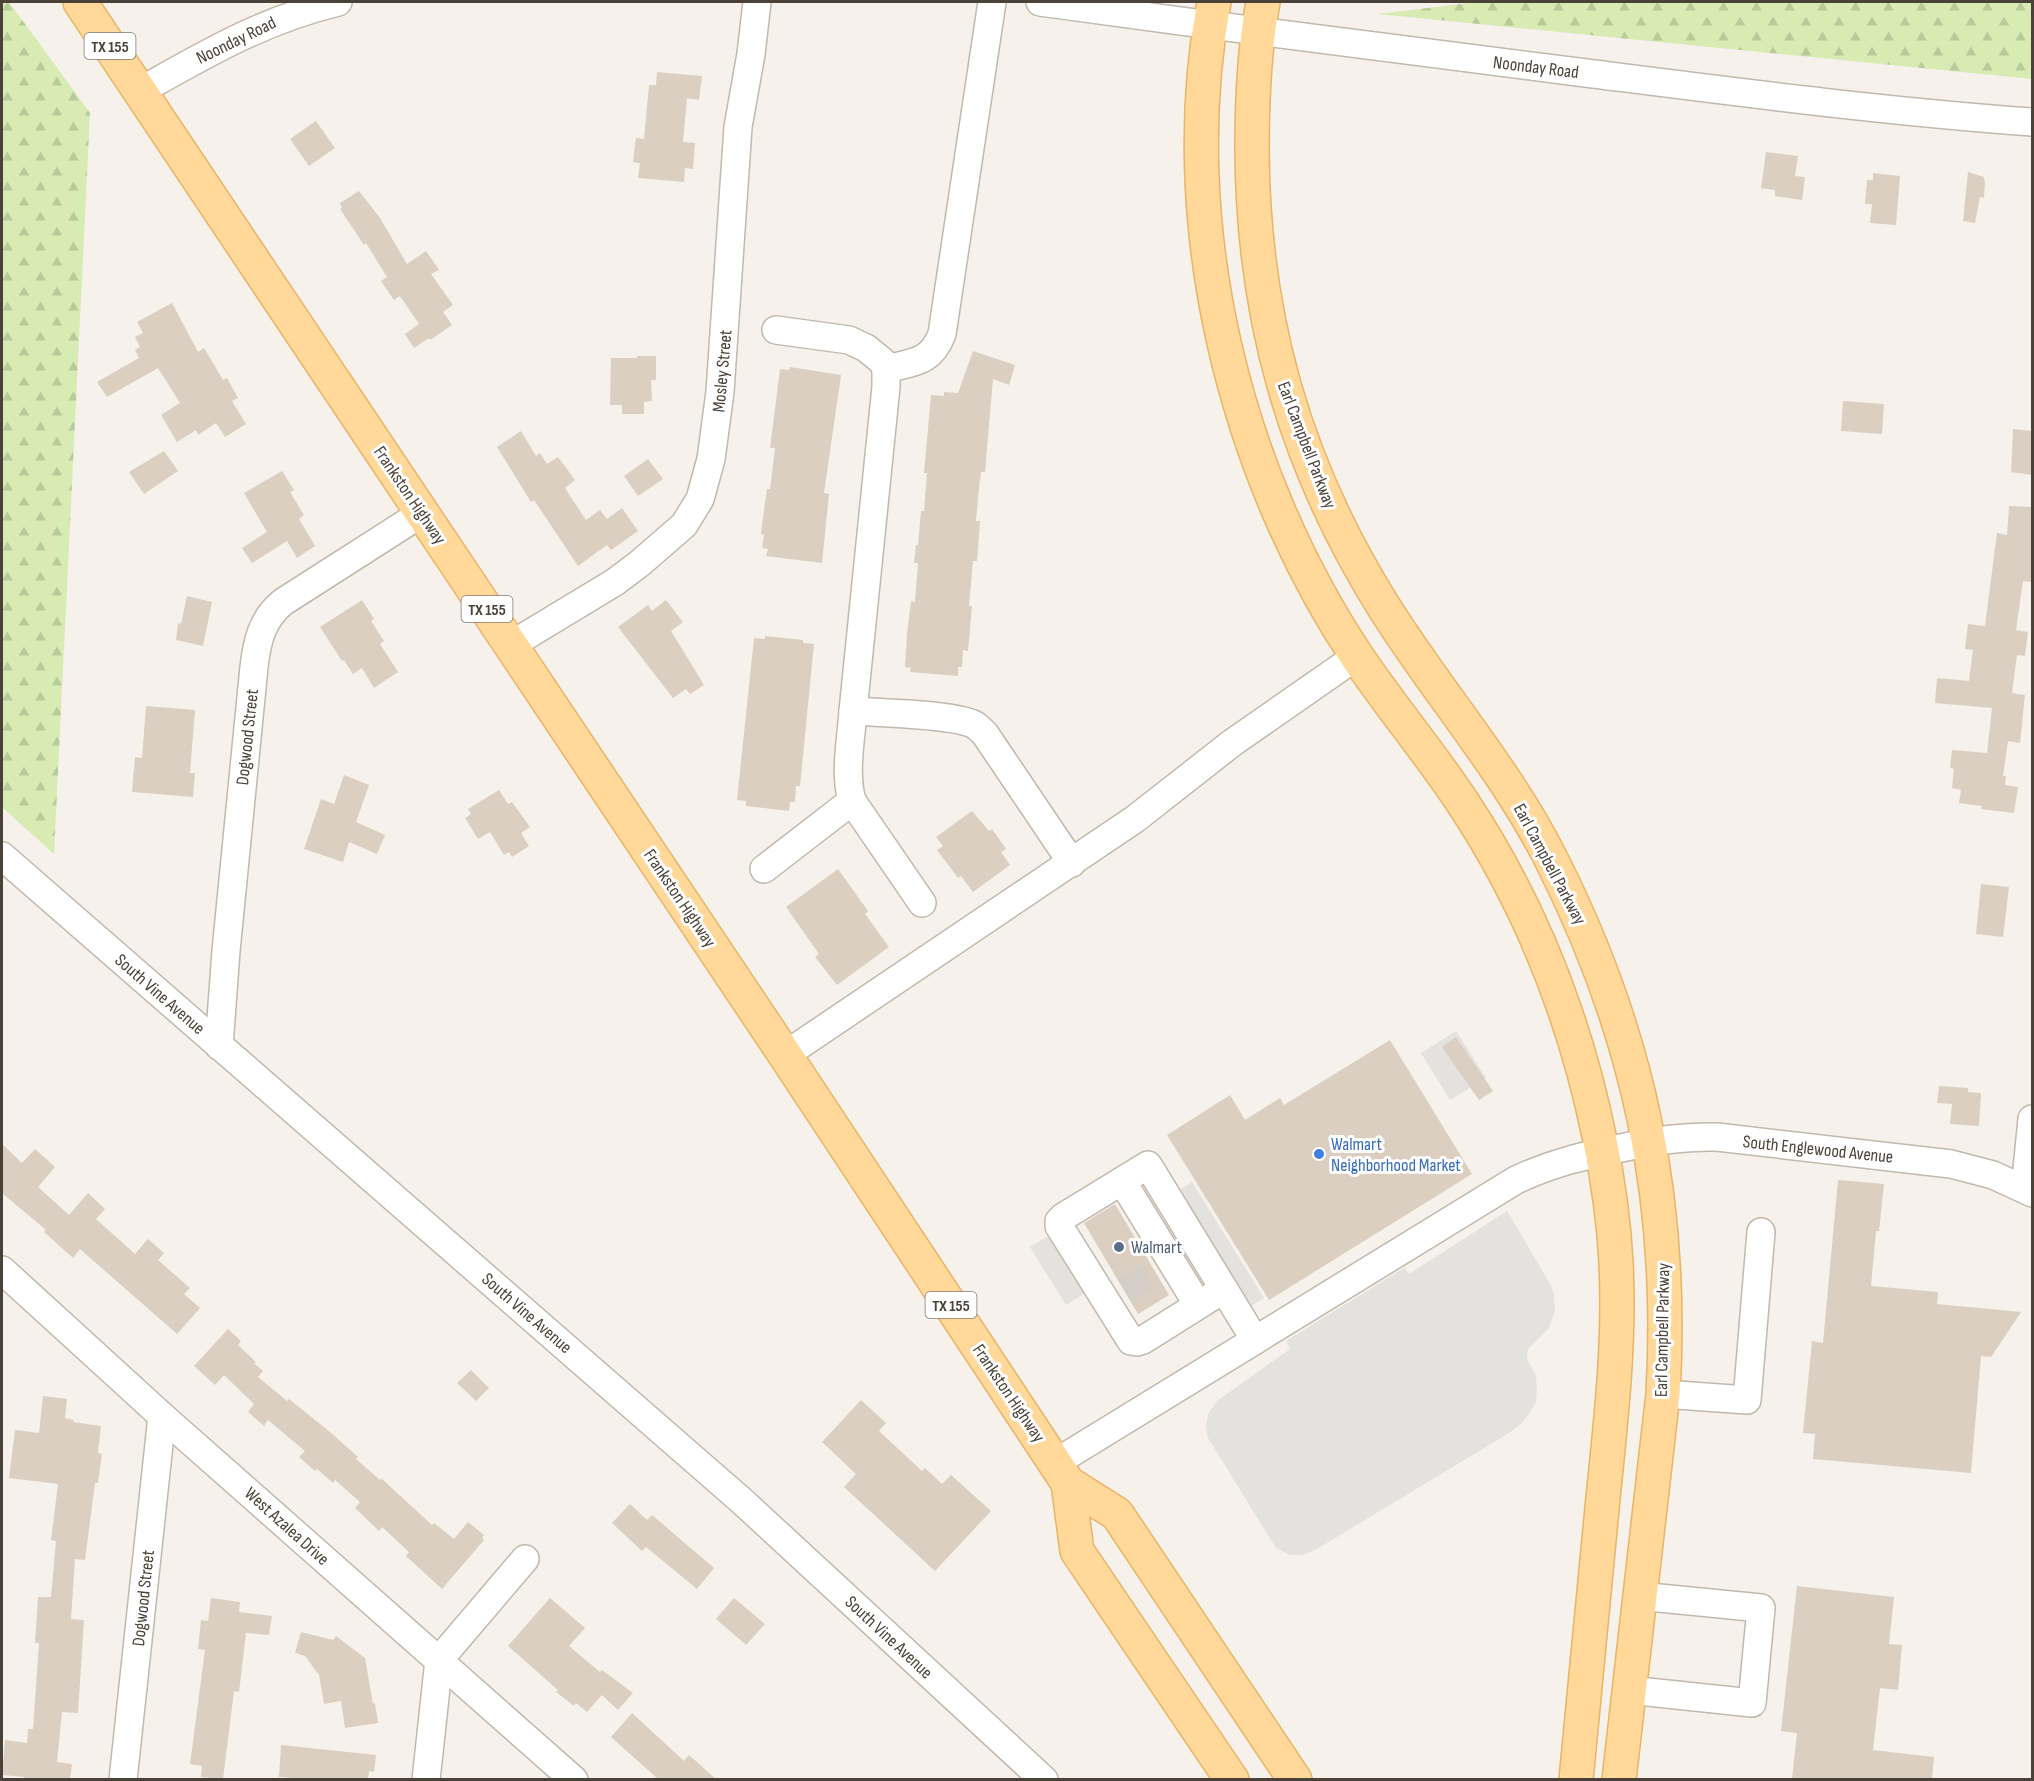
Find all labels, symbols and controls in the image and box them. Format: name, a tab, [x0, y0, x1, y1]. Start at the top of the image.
street label: Noonday Road	[193, 12, 279, 69]
road number: TX 155	[84, 33, 136, 59]
street label: Noonday Road	[1492, 52, 1580, 83]
street label: Mosley Street	[708, 328, 737, 413]
street label: Earl Campbell Parkway	[1273, 379, 1340, 512]
street label: Frankston Highway	[369, 442, 450, 548]
road number: TX 155	[462, 596, 512, 622]
street label: Dogwood Street	[232, 687, 263, 786]
street label: Earl Campbell Parkway	[1509, 800, 1590, 928]
street label: Frankston Highway	[639, 845, 720, 951]
street label: South Vine Avenue	[111, 950, 209, 1039]
street label: South Englewood Avenue	[1742, 1131, 1894, 1168]
place label: Walmart Neighborhood Market	[1331, 1134, 1461, 1176]
marker: Walmart Neighborhood Market	[1312, 1147, 1326, 1161]
place label: Walmart	[1131, 1237, 1182, 1258]
marker: Walmart	[1112, 1240, 1126, 1254]
street label: Earl Campbell Parkway	[1651, 1263, 1674, 1397]
street label: South Vine Avenue	[478, 1269, 576, 1358]
road number: TX 155	[926, 1292, 976, 1318]
street label: Frankston Highway	[968, 1340, 1049, 1446]
street label: West Azalea Drive	[240, 1483, 333, 1570]
street label: Dogwood Street	[128, 1548, 159, 1647]
street label: South Vine Avenue	[841, 1591, 937, 1683]

